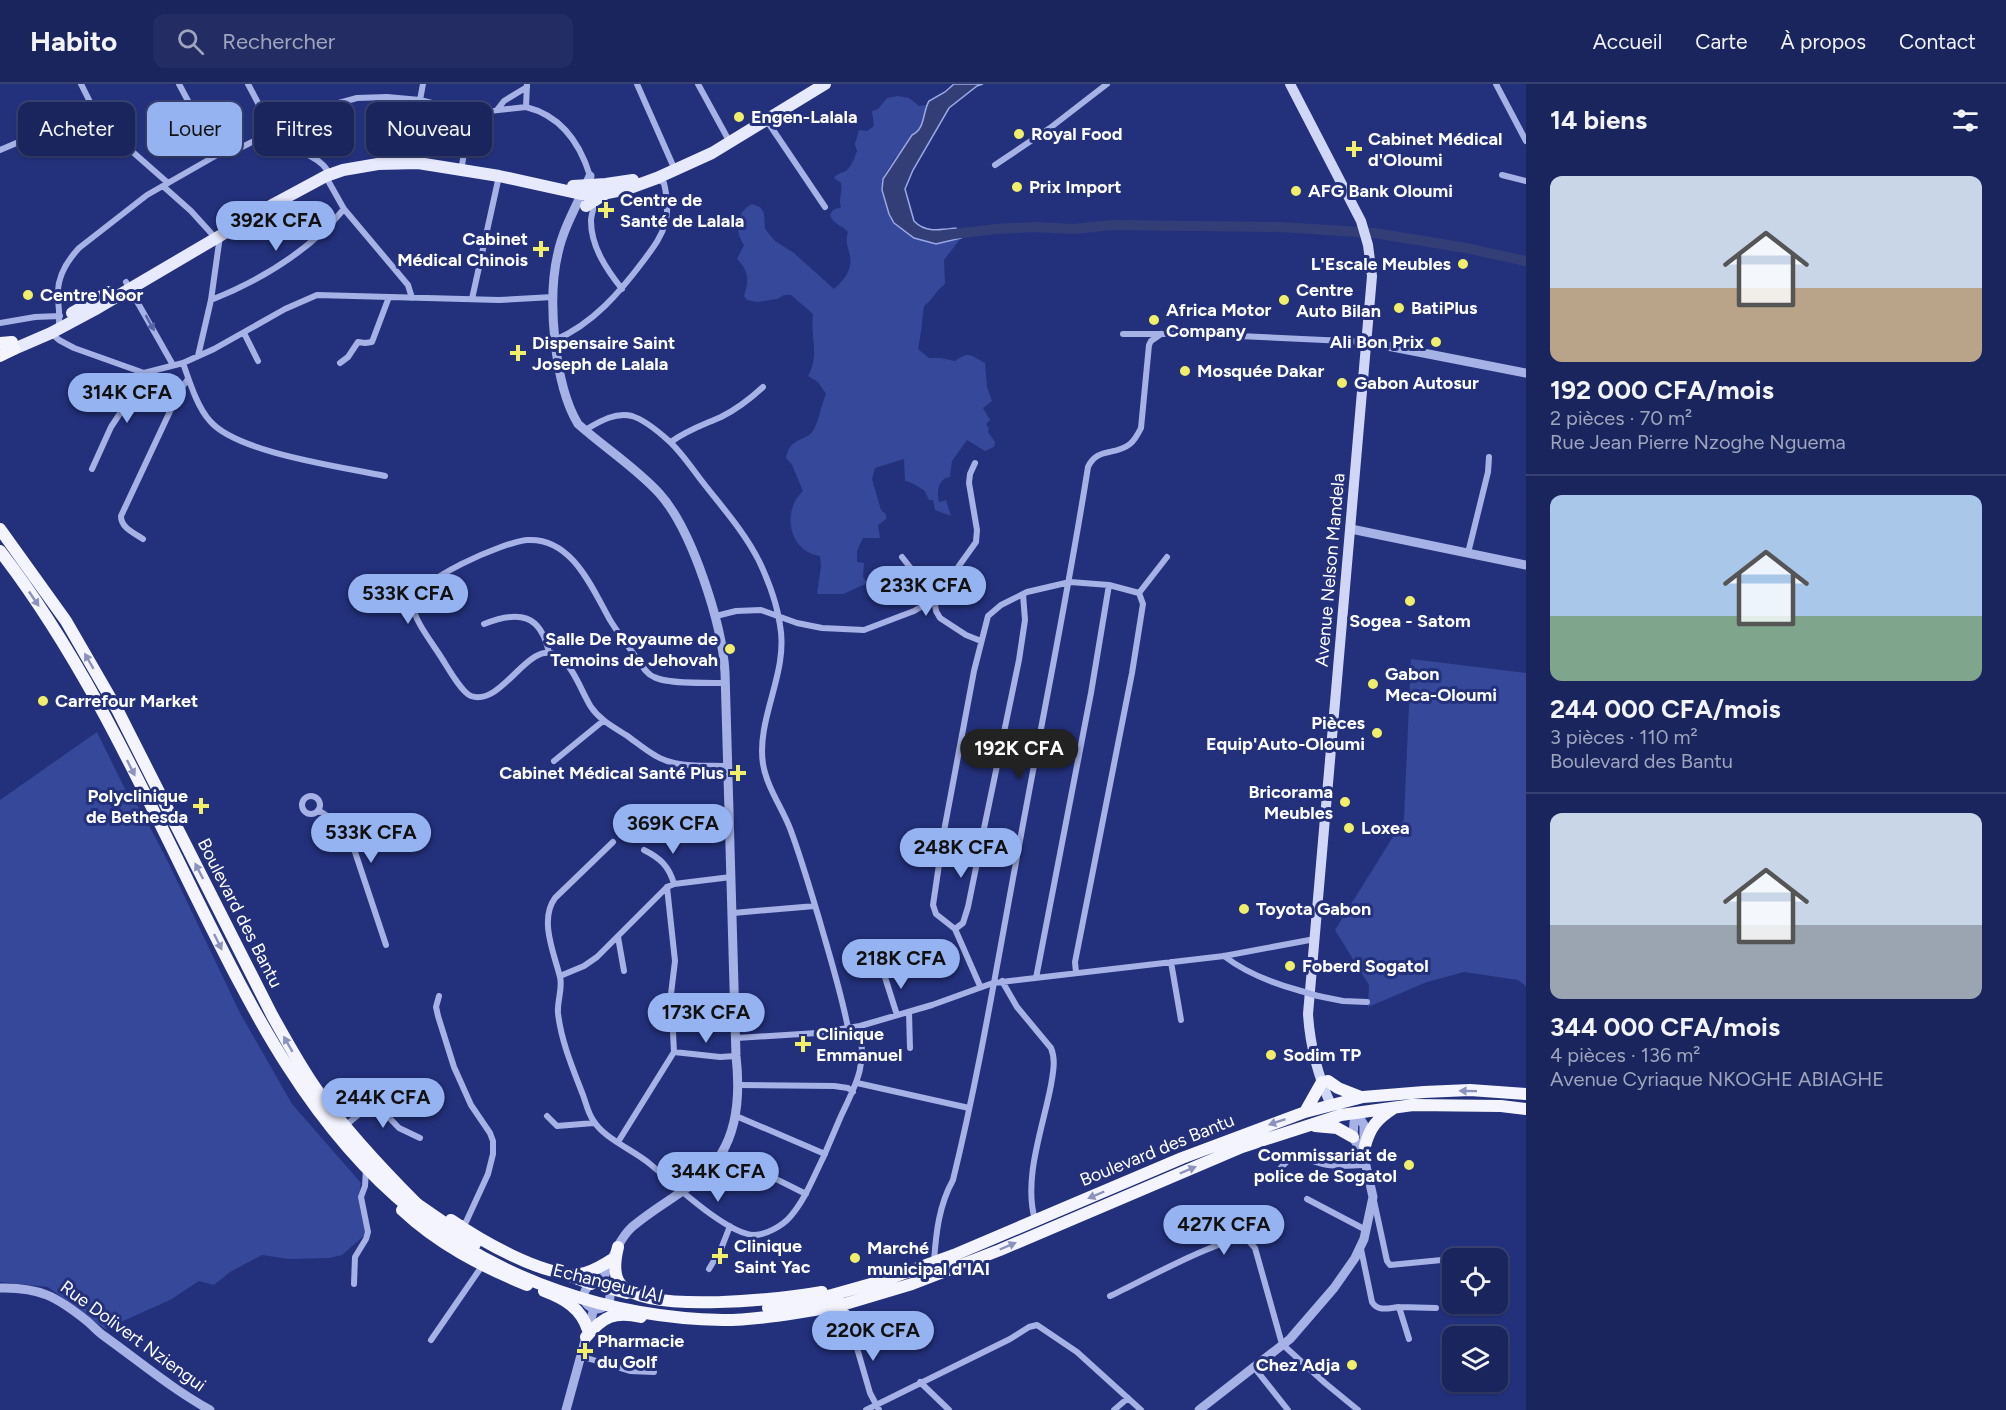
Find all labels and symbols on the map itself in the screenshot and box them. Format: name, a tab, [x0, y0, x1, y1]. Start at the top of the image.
place label: Engen-Lalala	[751, 106, 858, 128]
marker: Engen-Lalala	[732, 110, 746, 124]
place label: Royal Food	[1031, 123, 1123, 145]
marker: Royal Food	[1012, 127, 1026, 141]
place label: Cabinet Médical d'Oloumi	[1368, 128, 1503, 171]
marker: Cabinet Médical d'Oloumi	[1345, 140, 1363, 158]
place label: Prix Import	[1029, 176, 1122, 198]
marker: Prix Import	[1010, 180, 1024, 194]
place label: AFG Bank Oloumi	[1308, 180, 1453, 202]
marker: AFG Bank Oloumi	[1289, 184, 1303, 198]
place label: Centre de Santé de Lalala	[620, 189, 744, 232]
pin: 392K CFA	[214, 201, 338, 252]
marker: Centre de Santé de Lalala	[597, 201, 615, 219]
place label: Cabinet Médical Chinois	[397, 228, 529, 271]
marker: Cabinet Médical Chinois	[532, 240, 550, 258]
place label: L'Escale Meubles	[1311, 253, 1452, 275]
marker: L'Escale Meubles	[1456, 257, 1470, 271]
place label: Centre Auto Bilan	[1296, 279, 1381, 322]
place label: Centre Noor	[40, 284, 143, 306]
marker: Centre Noor	[21, 288, 35, 302]
marker: Centre Auto Bilan	[1277, 293, 1291, 307]
place label: BatiPlus	[1411, 297, 1478, 319]
place label: Africa Motor Company	[1166, 299, 1272, 342]
marker: BatiPlus	[1392, 301, 1406, 315]
marker: Africa Motor Company	[1147, 313, 1161, 327]
one-way arrow	[145, 315, 155, 332]
place label: Ali Bon Prix	[1330, 331, 1424, 353]
place label: Dispensaire Saint Joseph de Lalala	[532, 332, 675, 375]
marker: Ali Bon Prix	[1429, 335, 1443, 349]
marker: Dispensaire Saint Joseph de Lalala	[509, 344, 527, 362]
place label: Mosquée Dakar	[1197, 360, 1324, 382]
marker: Mosquée Dakar	[1178, 364, 1192, 378]
place label: Gabon Autosur	[1354, 372, 1479, 394]
pin: 314K CFA	[65, 373, 189, 424]
marker: Gabon Autosur	[1335, 376, 1349, 390]
street label: Avenue Nelson Mandela	[1311, 472, 1349, 668]
pin: 233K CFA	[864, 566, 988, 617]
pin: 533K CFA	[346, 574, 470, 625]
one-way arrow	[28, 590, 40, 606]
marker: Sogea - Satom	[1403, 594, 1417, 608]
place label: Sogea - Satom	[1349, 610, 1471, 632]
place label: Salle De Royaume de Temoins de Jehovah	[545, 628, 718, 671]
marker: Salle De Royaume de Temoins de Jehovah	[723, 642, 737, 656]
one-way arrow	[84, 652, 94, 669]
place label: Gabon Meca-Oloumi	[1385, 663, 1497, 706]
marker: Gabon Meca-Oloumi	[1366, 677, 1380, 691]
place label: Carrefour Market	[55, 690, 198, 712]
marker: Carrefour Market	[36, 694, 50, 708]
place label: Pièces Equip'Auto-Oloumi	[1206, 712, 1366, 755]
marker: Pièces Equip'Auto-Oloumi	[1370, 726, 1384, 740]
pin: 192K CFA	[957, 729, 1081, 780]
one-way arrow	[126, 759, 136, 776]
place label: Cabinet Médical Santé Plus	[499, 762, 725, 784]
marker: Cabinet Médical Santé Plus	[729, 764, 747, 782]
place label: Bricorama Meubles	[1248, 781, 1334, 824]
place label: Polyclinique de Bethesda	[86, 785, 188, 828]
marker: Bricorama Meubles	[1338, 795, 1352, 809]
marker: Polyclinique de Bethesda	[192, 797, 210, 815]
pin: 369K CFA	[611, 804, 735, 855]
pin: 533K CFA	[309, 813, 433, 864]
place label: Loxea	[1361, 817, 1410, 839]
marker: Loxea	[1342, 821, 1356, 835]
pin: 248K CFA	[899, 828, 1023, 879]
street label: Boulevard des Bantu	[193, 835, 287, 991]
one-way arrow	[194, 862, 203, 879]
place label: Toyota Gabon	[1256, 898, 1371, 920]
marker: Toyota Gabon	[1237, 902, 1251, 916]
one-way arrow	[214, 933, 223, 950]
pin: 218K CFA	[839, 939, 963, 990]
place label: Foberd Sogatol	[1302, 955, 1429, 977]
marker: Foberd Sogatol	[1283, 959, 1297, 973]
pin: 173K CFA	[644, 993, 768, 1044]
place label: Clinique Emmanuel	[816, 1023, 902, 1066]
marker: Clinique Emmanuel	[794, 1035, 812, 1053]
one-way arrow	[283, 1036, 294, 1052]
place label: Sodim TP	[1283, 1044, 1361, 1066]
marker: Sodim TP	[1264, 1048, 1278, 1062]
pin: 244K CFA	[321, 1078, 445, 1129]
one-way arrow	[1458, 1086, 1477, 1096]
street label: Boulevard des Bantu	[1077, 1109, 1237, 1191]
one-way arrow	[1267, 1117, 1285, 1127]
place label: Commissariat de police de Sogatol	[1254, 1144, 1397, 1187]
pin: 344K CFA	[656, 1152, 780, 1203]
marker: Commissariat de police de Sogatol	[1402, 1158, 1416, 1172]
one-way arrow	[1179, 1165, 1197, 1175]
one-way arrow	[1086, 1190, 1104, 1200]
pin: 427K CFA	[1162, 1205, 1286, 1256]
place label: Clinique Saint Yac	[734, 1235, 811, 1278]
place label: Marché municipal d'IAI	[867, 1237, 990, 1280]
one-way arrow	[1000, 1242, 1017, 1251]
marker: Clinique Saint Yac	[711, 1247, 729, 1265]
marker: Marché municipal d'IAI	[848, 1251, 862, 1265]
street label: Echangeur IAI	[551, 1259, 665, 1307]
street label: Rue Dolivert Nziengui	[56, 1276, 210, 1396]
pin: 220K CFA	[811, 1311, 935, 1362]
place label: Pharmacie du Golf	[597, 1330, 684, 1373]
marker: Pharmacie du Golf	[578, 1344, 592, 1358]
place label: Chez Adja	[1256, 1354, 1340, 1376]
marker: Chez Adja	[1345, 1358, 1359, 1372]

